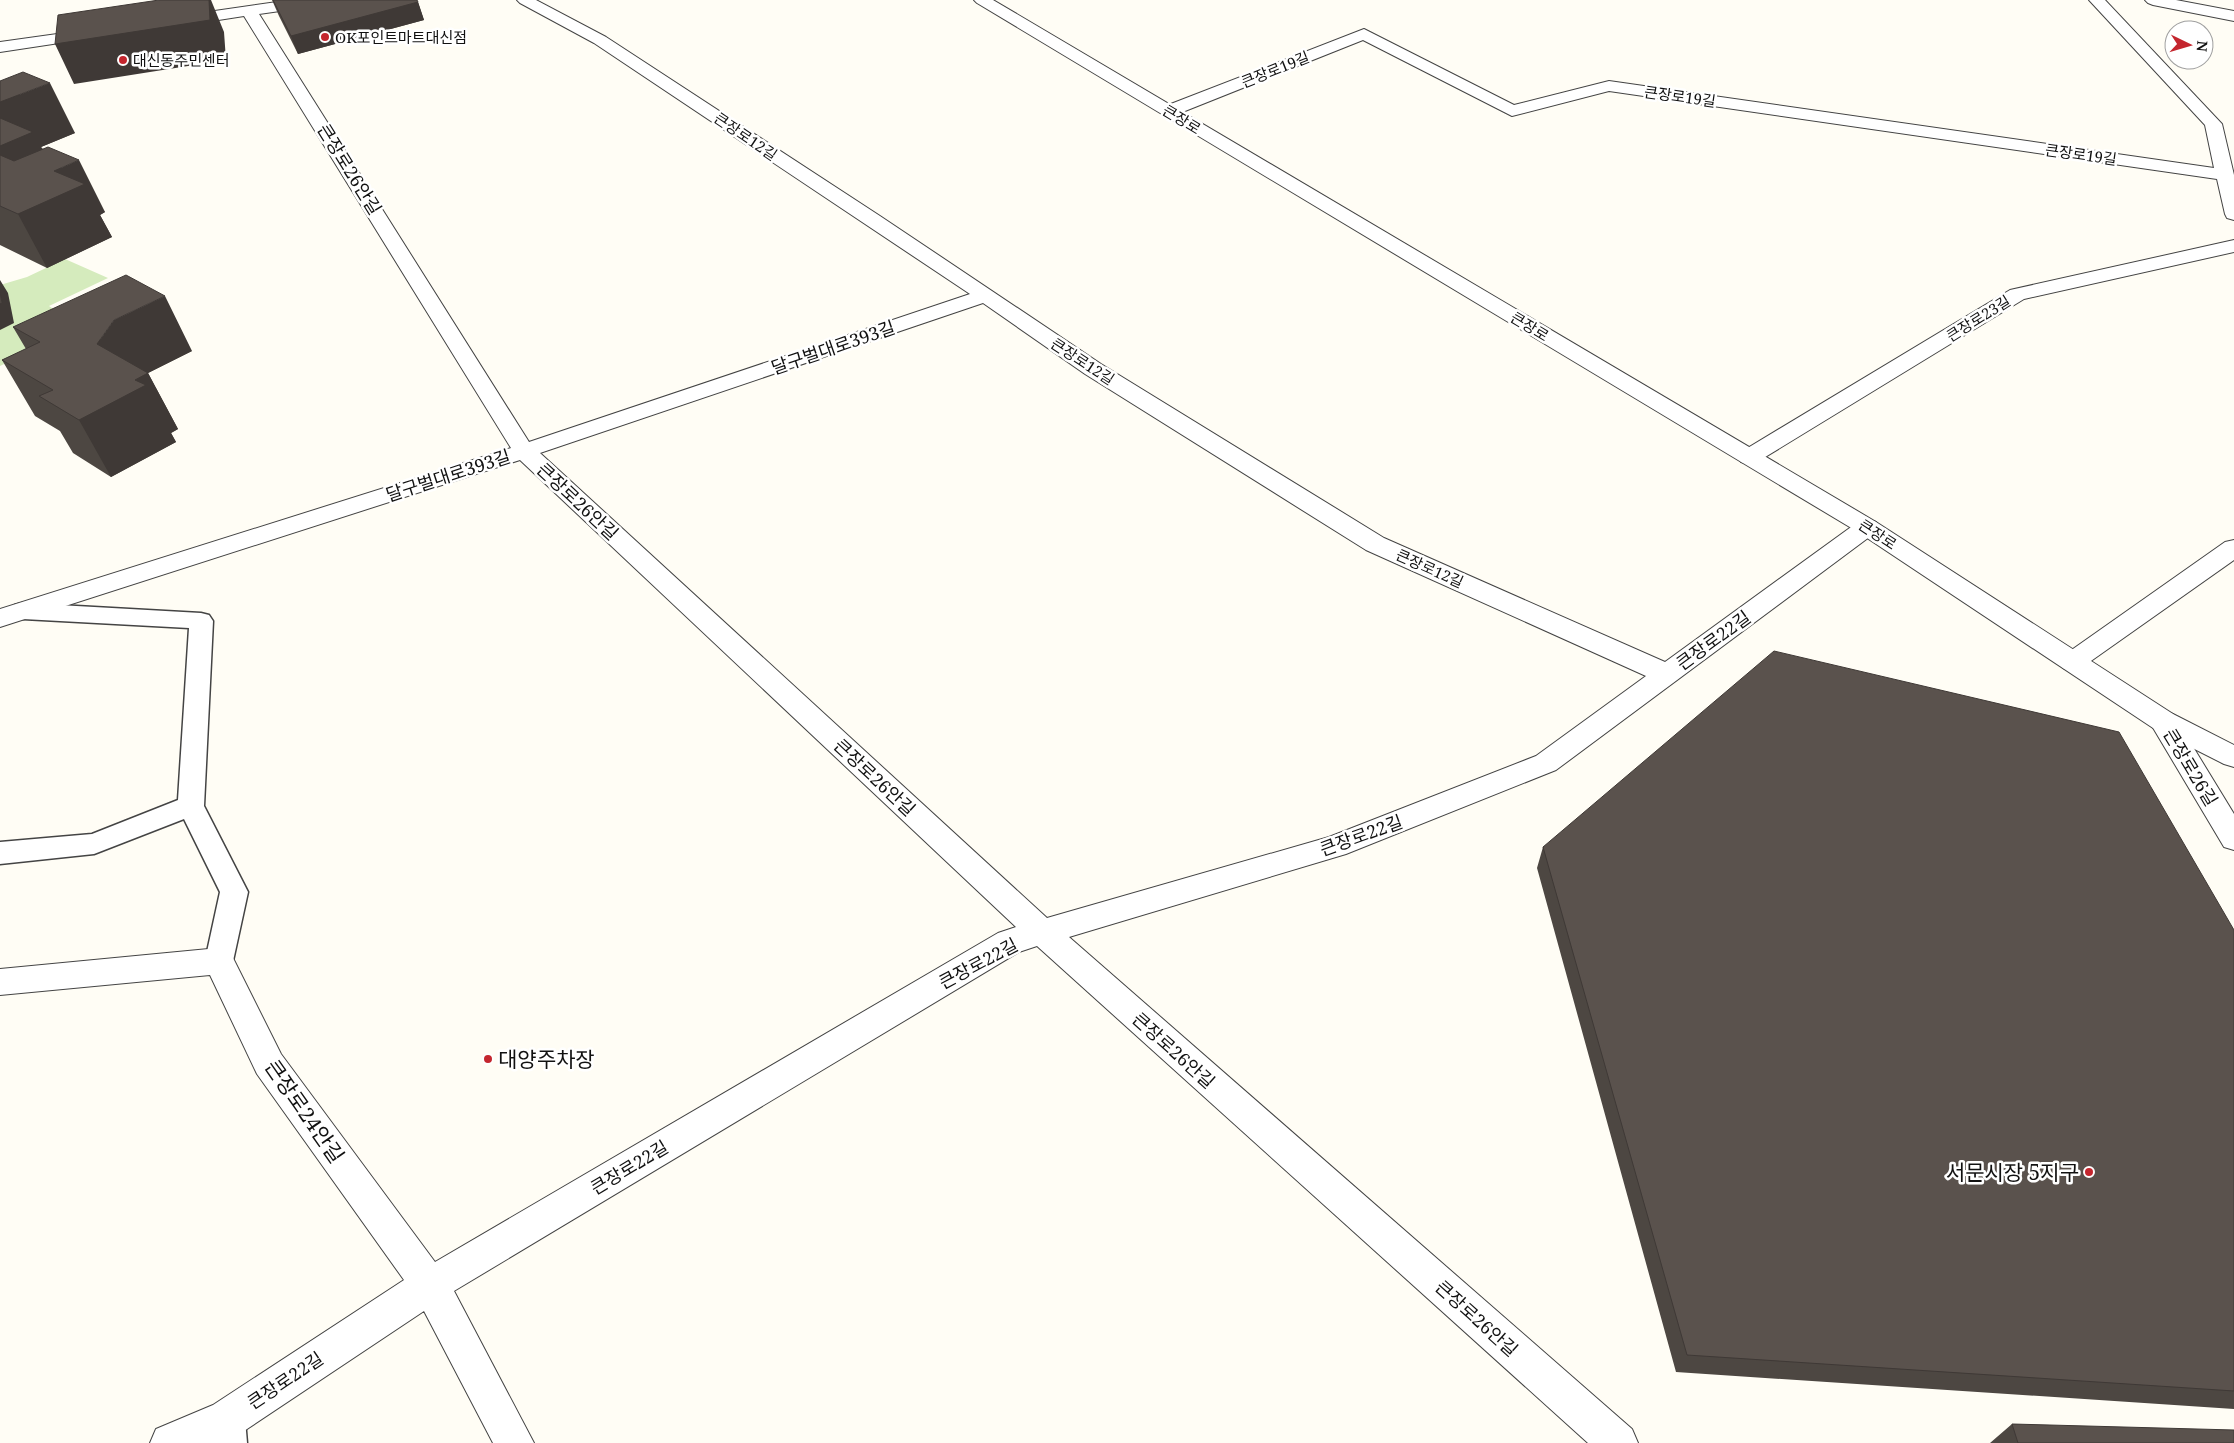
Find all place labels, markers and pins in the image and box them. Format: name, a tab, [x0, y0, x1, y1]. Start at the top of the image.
place label: OK포인트마트대신점	[335, 27, 467, 47]
marker: OK포인트마트대신점	[319, 31, 331, 43]
place label: 대신동주민센터	[133, 50, 230, 70]
marker: 대신동주민센터	[117, 54, 129, 66]
place label: 대양주차장	[498, 1045, 595, 1073]
marker: 대양주차장	[482, 1053, 494, 1065]
place label: 서문시장 5지구	[1946, 1158, 2079, 1186]
marker: 서문시장 5지구	[2083, 1166, 2095, 1178]

